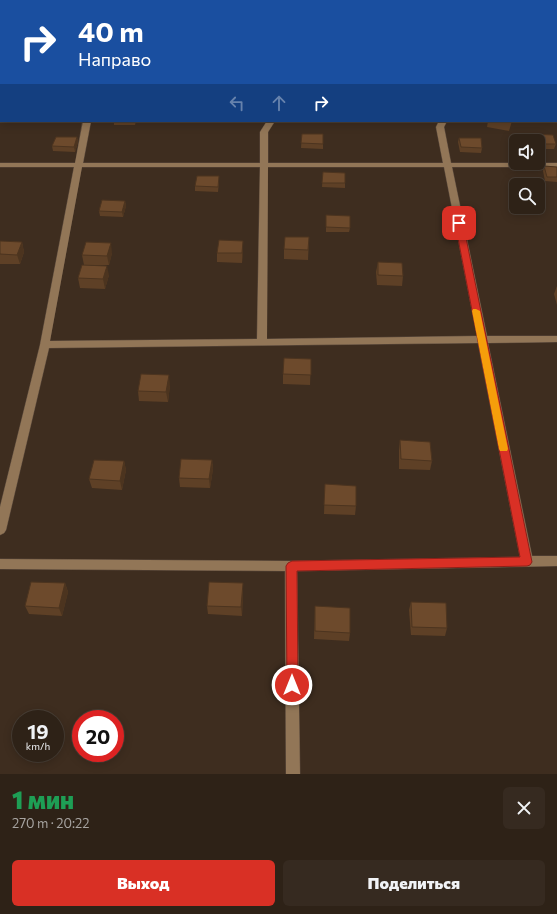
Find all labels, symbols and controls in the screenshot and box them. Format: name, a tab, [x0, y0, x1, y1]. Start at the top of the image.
text: 40 m	[78, 14, 144, 48]
icon: right	[12, 16, 64, 68]
text: Направо	[78, 48, 151, 70]
icon: left	[226, 92, 248, 114]
icon: ahead	[268, 92, 290, 114]
icon: right	[310, 92, 332, 114]
map controls	[509, 134, 545, 214]
button: sound	[509, 134, 545, 170]
button: search	[509, 178, 545, 214]
pin	[442, 206, 476, 240]
icon: arrive	[448, 212, 470, 234]
position arrow	[271, 664, 313, 706]
speed limit sign: 20	[72, 710, 124, 762]
text: 19	[27, 719, 49, 743]
text: km/h	[26, 740, 50, 752]
text: 1 мин	[12, 785, 74, 814]
button: close	[503, 787, 545, 829]
text: 270 m · 20:22	[12, 815, 90, 831]
button: Выход	[12, 860, 275, 906]
button: Поделиться	[283, 860, 545, 906]

